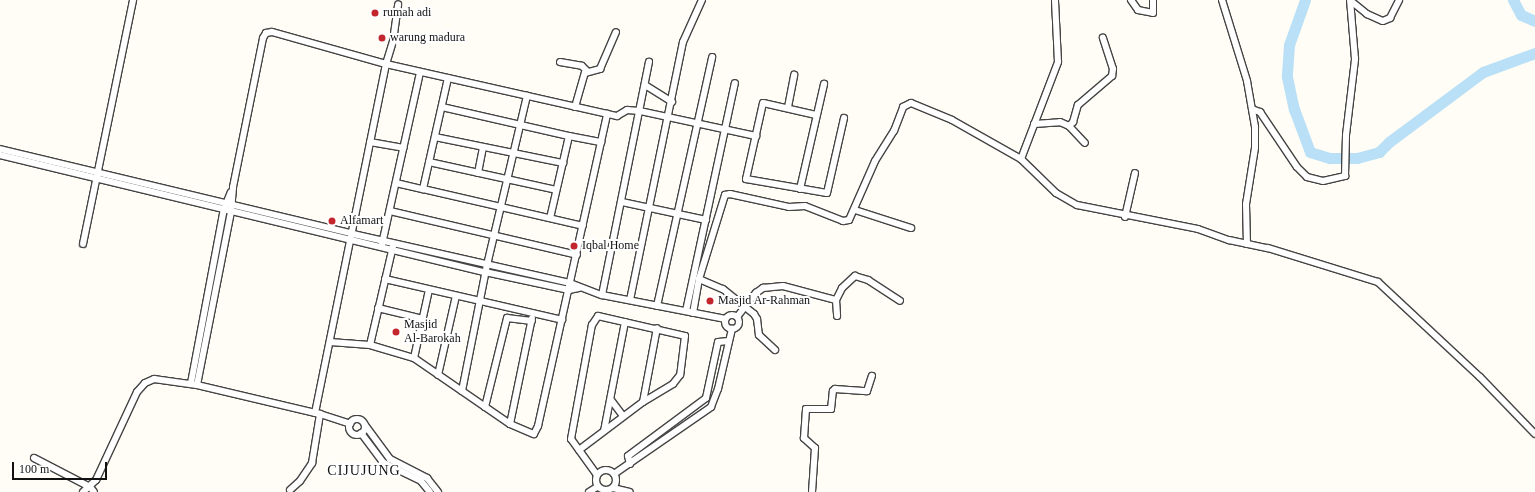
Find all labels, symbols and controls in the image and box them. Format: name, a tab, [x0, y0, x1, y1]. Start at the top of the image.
place label: rumah adi	[383, 6, 431, 20]
marker: rumah adi	[370, 8, 380, 18]
place label: warung madura	[390, 31, 465, 45]
marker: warung madura	[377, 33, 387, 43]
place label: Alfamart	[340, 214, 383, 228]
marker: Alfamart	[327, 216, 337, 226]
place label: Iqbal Home	[582, 239, 639, 253]
marker: Iqbal Home	[569, 241, 579, 251]
place label: Masjid Ar-Rahman	[718, 294, 811, 308]
marker: Masjid Ar-Rahman	[705, 296, 715, 306]
place label: Masjid Al-Barokah	[404, 318, 461, 346]
marker: Masjid Al-Barokah	[391, 327, 401, 337]
scale bar	[14, 454, 109, 480]
text: 100 m	[19, 462, 49, 476]
district label: CIJUJUNG	[327, 463, 401, 479]

